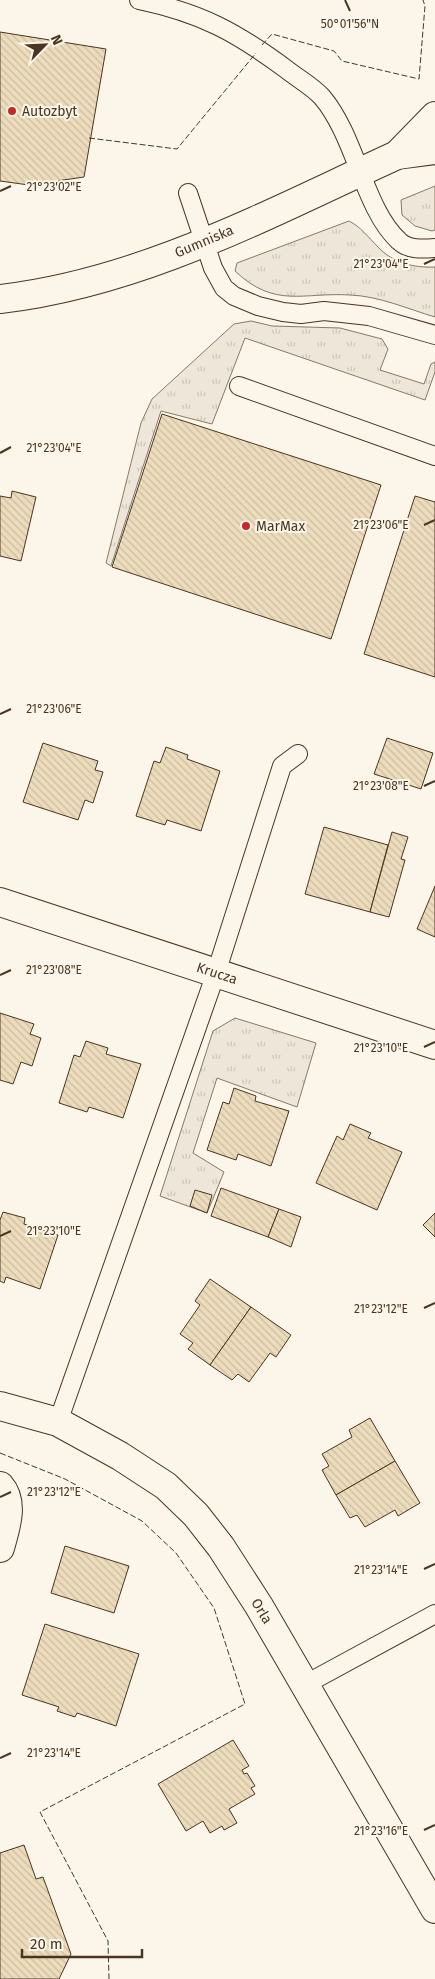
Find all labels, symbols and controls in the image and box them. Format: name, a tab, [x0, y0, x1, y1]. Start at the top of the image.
text: 50°01'56"N	[321, 17, 379, 31]
north arrow	[20, 20, 70, 70]
text: N	[47, 32, 66, 48]
place label: Autozbyt	[22, 103, 78, 120]
marker: Autozbyt	[6, 105, 18, 117]
text: 21°23'02"E	[26, 180, 82, 194]
street label: Gumniska	[172, 221, 236, 261]
text: 21°23'04"E	[353, 257, 409, 271]
text: 21°23'04"E	[26, 441, 82, 455]
place label: MarMax	[256, 518, 305, 535]
text: 21°23'06"E	[353, 518, 409, 532]
marker: MarMax	[240, 520, 252, 532]
text: 21°23'06"E	[26, 702, 82, 716]
text: 21°23'08"E	[353, 779, 409, 793]
street label: Krucza	[194, 959, 239, 988]
text: 21°23'08"E	[26, 963, 82, 977]
text: 21°23'10"E	[354, 1041, 408, 1055]
text: 21°23'10"E	[27, 1224, 81, 1238]
text: 21°23'12"E	[354, 1302, 408, 1316]
text: 21°23'12"E	[27, 1485, 81, 1499]
text: 21°23'14"E	[354, 1563, 408, 1577]
street label: Orla	[247, 1595, 276, 1627]
text: 21°23'14"E	[27, 1746, 81, 1760]
text: 21°23'16"E	[354, 1824, 408, 1838]
scale bar	[22, 1926, 142, 1958]
text: 20 m	[30, 1935, 63, 1953]

